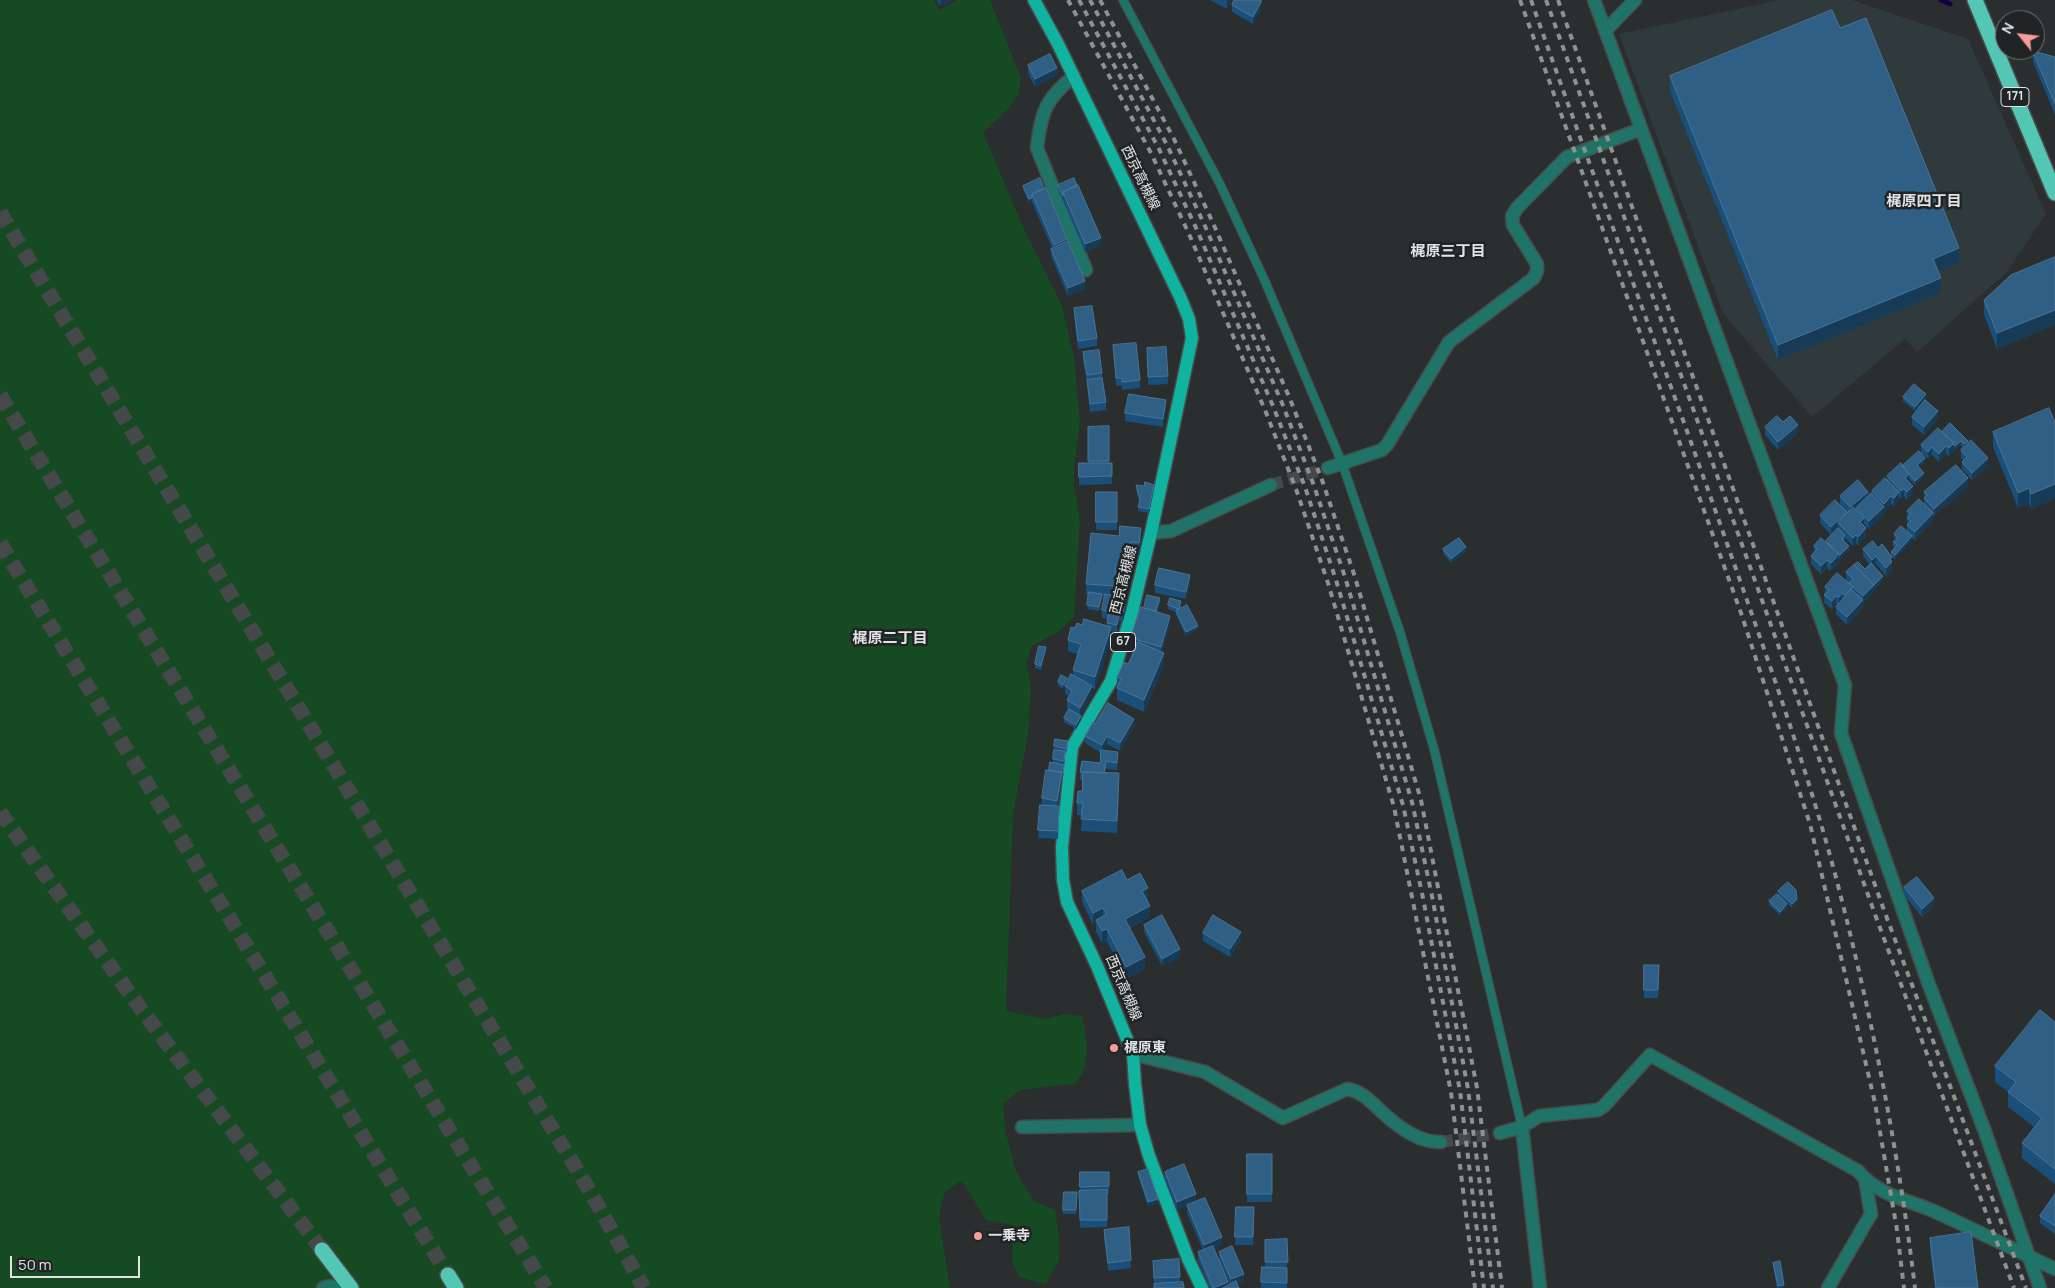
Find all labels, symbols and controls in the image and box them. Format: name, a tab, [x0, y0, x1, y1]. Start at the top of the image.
north arrow	[1995, 10, 2045, 60]
text: N	[1997, 19, 2018, 37]
road number: 171	[2001, 88, 2029, 106]
street label: 西京高槻線	[1117, 143, 1163, 213]
district label: 梶原四丁目	[1887, 193, 1961, 211]
district label: 梶原三丁目	[1411, 243, 1485, 261]
street label: 西京高槻線	[1107, 544, 1141, 616]
district label: 梶原二丁目	[853, 630, 927, 648]
road number: 67	[1110, 632, 1136, 652]
street label: 西京高槻線	[1102, 953, 1144, 1023]
place label: 梶原東	[1124, 1040, 1166, 1056]
marker: 梶原東	[1108, 1042, 1120, 1054]
place label: 一乗寺	[988, 1228, 1030, 1244]
marker: 一乗寺	[972, 1230, 984, 1242]
scale bar	[12, 1246, 142, 1278]
text: 50 m	[18, 1254, 52, 1275]

